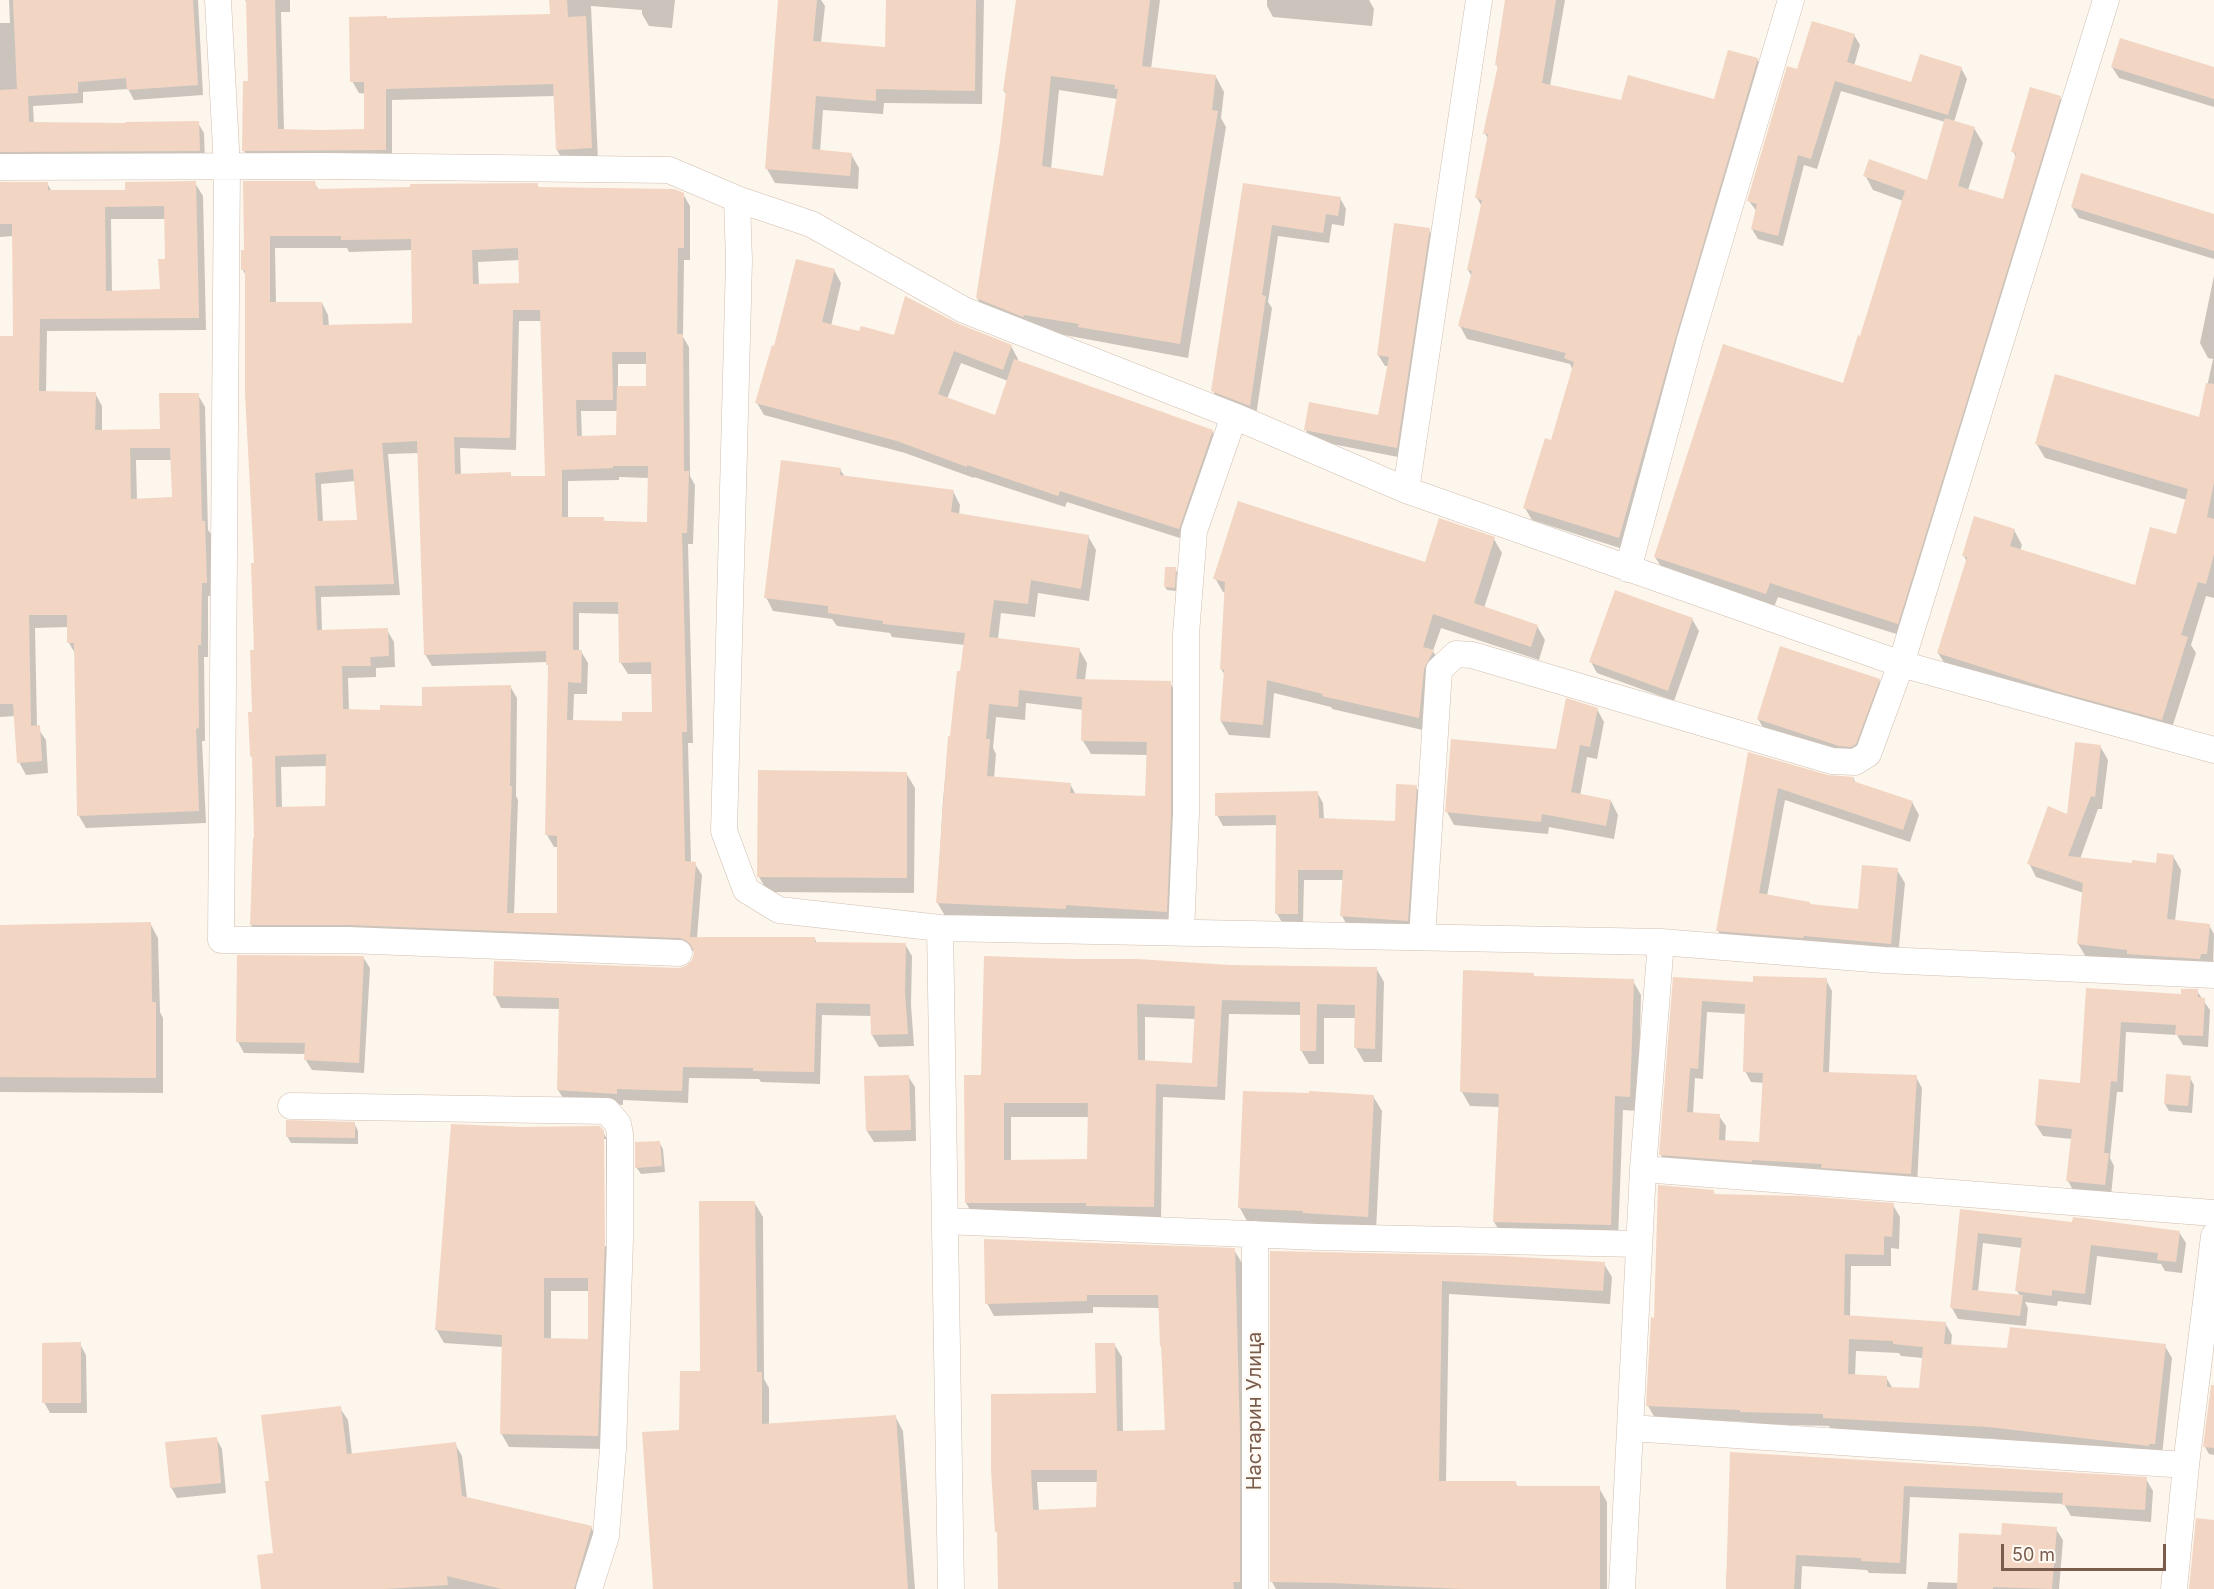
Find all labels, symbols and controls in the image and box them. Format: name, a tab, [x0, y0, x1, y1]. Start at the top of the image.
street label: Настарин Улица	[1243, 1332, 1267, 1490]
scale bar	[2004, 1532, 2169, 1570]
text: 50 m	[2012, 1544, 2055, 1565]

